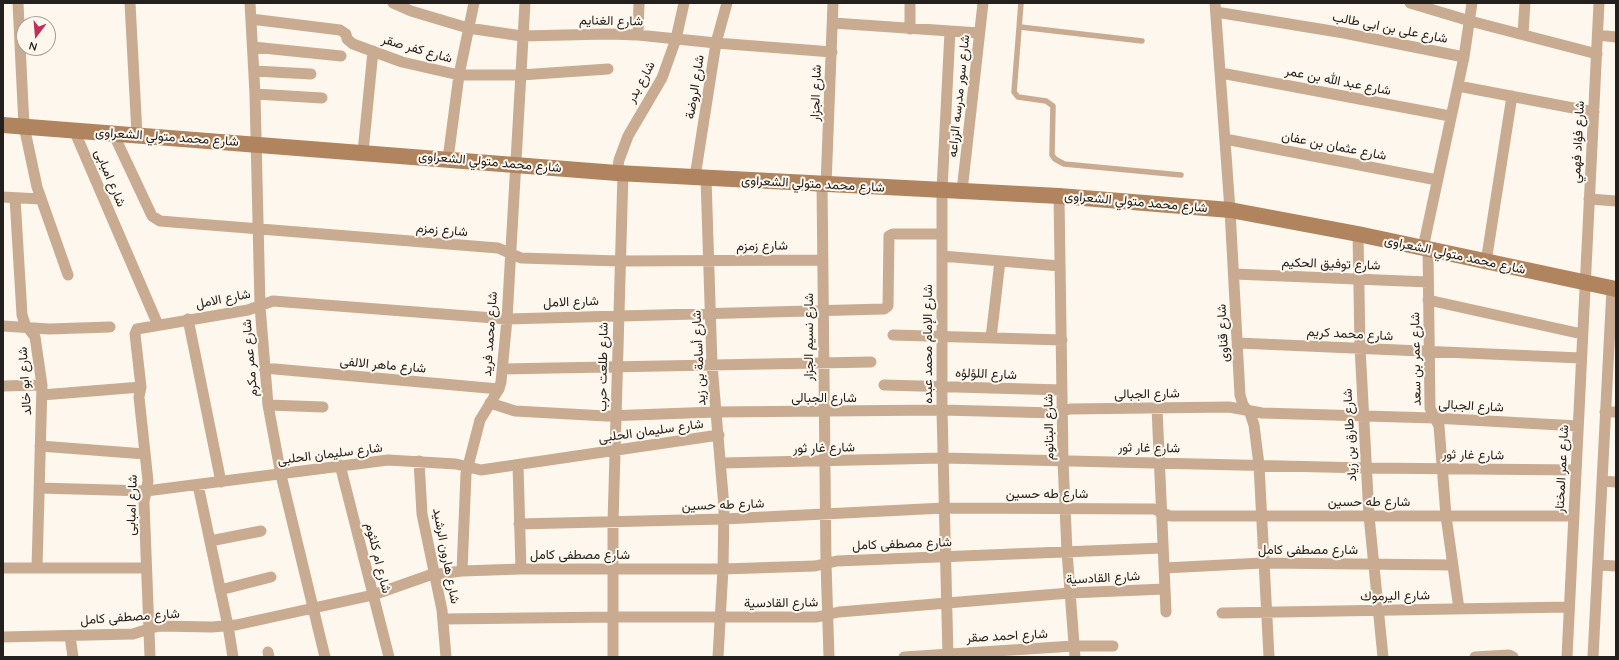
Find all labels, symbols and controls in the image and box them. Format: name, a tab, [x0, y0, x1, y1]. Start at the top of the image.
street label: شارع على بن ابى طالب	[1331, 9, 1449, 47]
street label: شارع الغنايم	[579, 13, 643, 29]
north arrow	[16, 16, 56, 56]
street label: شارع كفر صقر	[380, 31, 454, 67]
street label: شارع سور مدرسه الزراعه	[945, 34, 973, 158]
text: N	[27, 39, 39, 54]
street label: شارع الروضة	[682, 54, 708, 120]
street label: شارع بدر	[623, 59, 659, 105]
street label: شارع عبد الله بن عمر	[1284, 63, 1392, 99]
street label: شارع الجزار	[807, 64, 825, 122]
street label: شارع فؤاد فهمي	[1568, 100, 1588, 184]
street label: شارع محمد متولي الشعراوى	[95, 124, 239, 150]
street label: شارع عثمان بن عفان	[1280, 128, 1388, 164]
street label: شارع امبابى	[91, 147, 129, 209]
street label: شارع محمد متولي الشعراوى	[418, 148, 562, 176]
street label: شارع محمد متولي الشعراوى	[741, 172, 885, 196]
street label: شارع محمد متولي الشعراوى	[1064, 188, 1208, 216]
street label: شارع زمزم	[416, 220, 468, 240]
street label: شارع محمد متولي الشعراوى	[1383, 232, 1527, 278]
street label: شارع زمزم	[736, 238, 788, 254]
street label: شارع توفيق الحكيم	[1281, 254, 1381, 274]
street label: شارع الإمام محمد عبده	[920, 284, 936, 404]
street label: شارع الامل	[194, 286, 252, 312]
street label: شارع محمد فريد	[479, 291, 501, 377]
street label: شارع الامل	[543, 293, 599, 311]
street label: شارع نسيم الجزار	[801, 293, 817, 381]
street label: شارع قناوى	[1214, 303, 1232, 363]
street label: شارع أسامة بن زيد	[689, 310, 709, 406]
street label: شارع عمر بن سعد	[1407, 312, 1425, 406]
street label: شارع عمر مكرم	[239, 319, 261, 397]
street label: شارع طلعت حرب	[594, 322, 612, 412]
street label: شارع محمد كريم	[1306, 324, 1394, 344]
street label: شارع ابو خالد	[15, 346, 35, 416]
street label: شارع ماهر الالفى	[339, 353, 427, 377]
street label: شارع اللؤلؤه	[955, 365, 1017, 383]
street label: شارع الجبالى	[1114, 386, 1180, 402]
street label: شارع طارق بن زياد	[1340, 388, 1360, 482]
street label: شارع الجبالى	[791, 390, 857, 406]
street label: شارع البتانوم	[1041, 394, 1057, 460]
street label: شارع الجبالى	[1438, 396, 1504, 416]
street label: شارع سليمان الحلبى	[597, 416, 705, 446]
street label: شارع عمر المختار	[1552, 424, 1572, 514]
street label: شارع سليمان الحلبى	[276, 440, 384, 468]
street label: شارع غار ثور	[793, 440, 855, 456]
street label: شارع غار ثور	[1118, 440, 1180, 456]
street label: شارع غار ثور	[1442, 447, 1504, 463]
street label: شارع امبابى	[123, 474, 141, 536]
street label: شارع طه حسين	[1006, 486, 1088, 502]
street label: شارع طه حسين	[1328, 494, 1410, 510]
street label: شارع طه حسين	[681, 496, 765, 514]
street label: شارع هارون الرشيد	[429, 507, 463, 605]
street label: شارع ام كلثوم	[362, 521, 394, 595]
street label: شارع مصطفى كامل	[852, 534, 952, 554]
street label: شارع مصطفى كامل	[1258, 542, 1358, 558]
street label: شارع مصطفى كامل	[530, 547, 630, 563]
street label: شارع القادسية	[1066, 568, 1140, 588]
street label: شارع اليرموك	[1360, 588, 1430, 604]
street label: شارع القادسية	[744, 595, 818, 611]
street label: شارع مصطفى كامل	[80, 606, 180, 628]
street label: شارع احمد صقر	[966, 626, 1048, 646]

